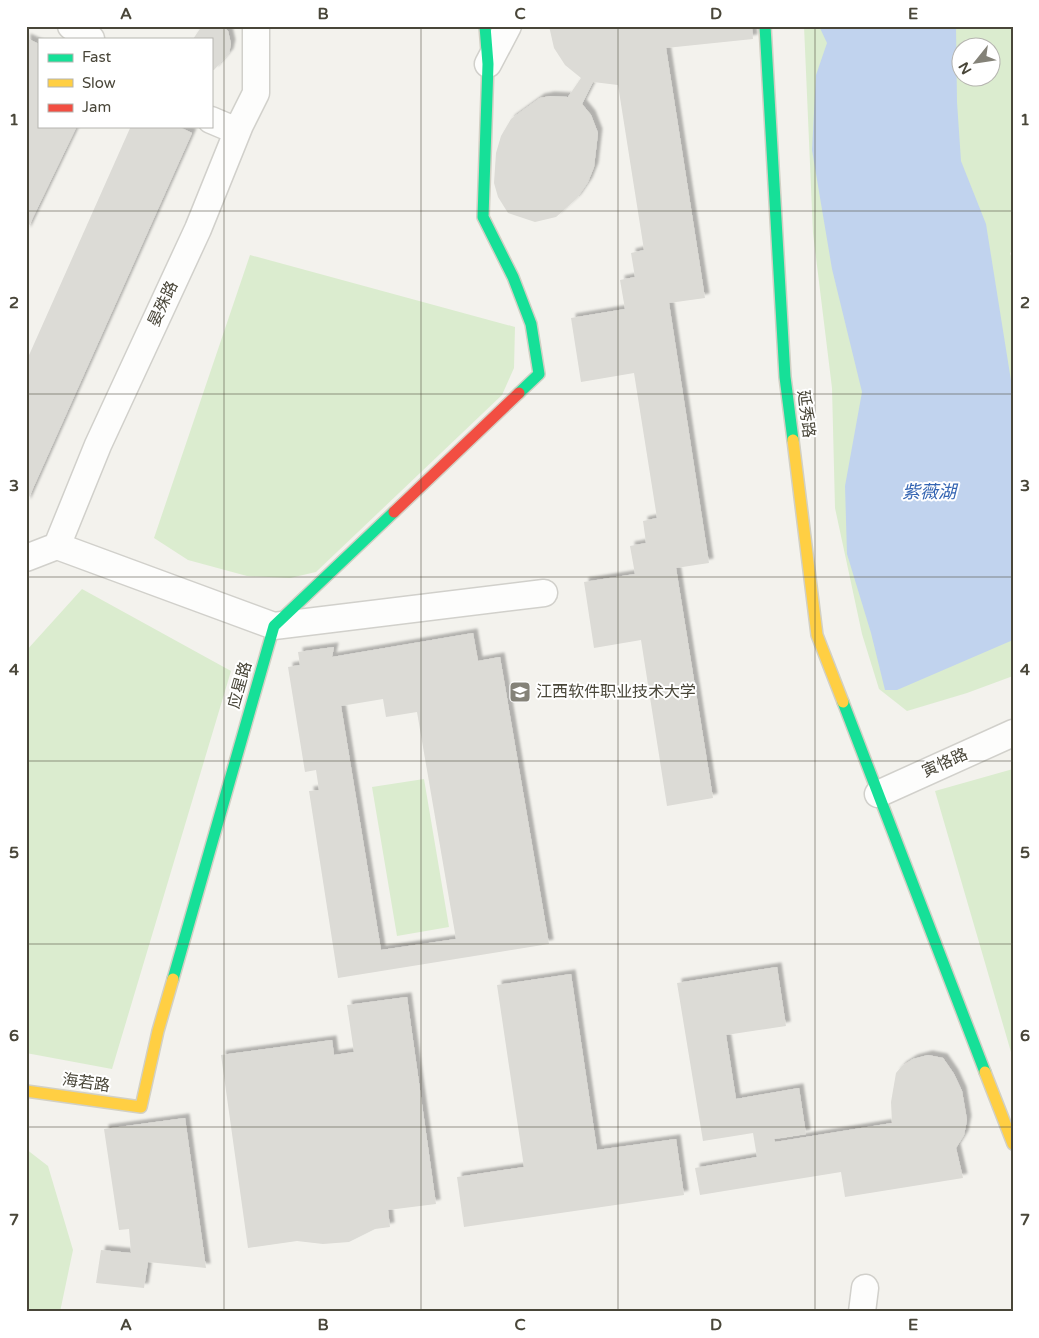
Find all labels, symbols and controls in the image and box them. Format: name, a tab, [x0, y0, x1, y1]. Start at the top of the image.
text: A	[120, 4, 132, 24]
text: B	[317, 4, 329, 24]
text: C	[514, 4, 526, 24]
text: D	[710, 4, 722, 24]
text: E	[908, 4, 918, 24]
legend	[38, 38, 212, 128]
north arrow	[952, 38, 1002, 88]
text: Fast	[82, 48, 112, 66]
text: N	[955, 59, 975, 77]
text: Slow	[82, 74, 116, 92]
text: Jam	[82, 98, 111, 116]
text: 1	[9, 110, 19, 130]
text: 1	[1020, 110, 1030, 130]
street label: 晏殊路	[144, 278, 182, 330]
text: 2	[9, 293, 19, 313]
text: 2	[1020, 293, 1030, 313]
street label: 延秀路	[793, 389, 819, 439]
text: 3	[9, 476, 19, 496]
text: 3	[1020, 476, 1030, 496]
water label: 紫薇湖	[902, 481, 959, 503]
street label: 应星路	[224, 659, 256, 711]
text: 4	[9, 660, 19, 680]
text: 4	[1020, 660, 1030, 680]
school or university icon: 江西软件职业技术大学	[508, 680, 532, 704]
place label: 江西软件职业技术大学	[536, 682, 696, 702]
street label: 寅恪路	[919, 744, 971, 782]
text: 5	[9, 843, 19, 863]
text: 5	[1020, 843, 1030, 863]
text: 6	[9, 1026, 19, 1046]
text: 6	[1020, 1026, 1030, 1046]
street label: 海若路	[61, 1070, 111, 1096]
text: 7	[9, 1210, 19, 1230]
text: 7	[1020, 1210, 1030, 1230]
text: A	[120, 1315, 132, 1335]
text: B	[317, 1315, 329, 1335]
text: C	[514, 1315, 526, 1335]
text: D	[710, 1315, 722, 1335]
text: E	[908, 1315, 918, 1335]

